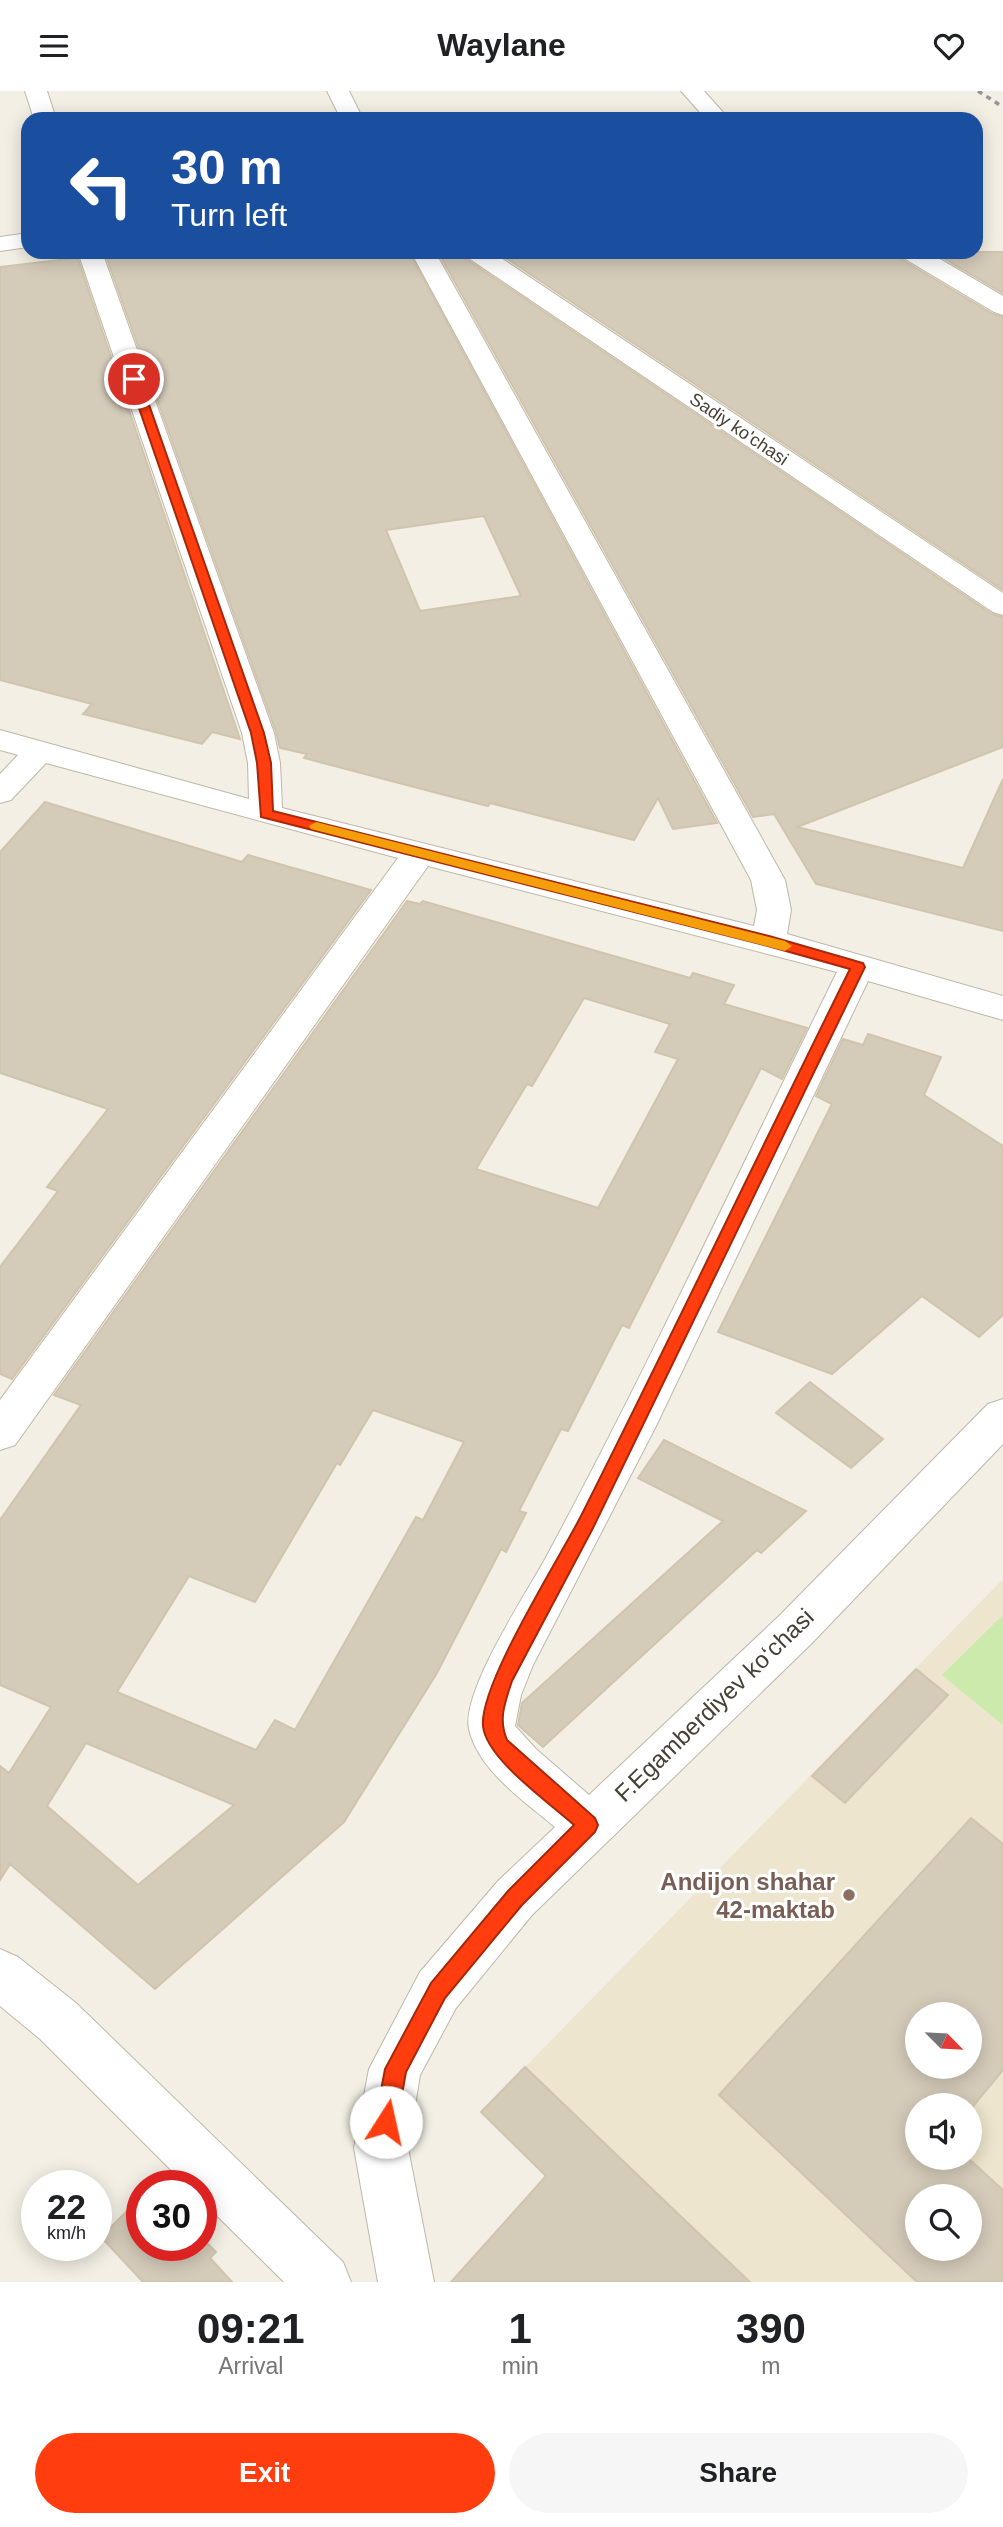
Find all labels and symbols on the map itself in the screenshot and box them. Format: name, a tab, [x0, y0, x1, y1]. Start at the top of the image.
pin	[104, 349, 164, 409]
street label: Sadiy ko'chasi	[686, 389, 792, 469]
street label: F.Egamberdiyev kо‘chasi	[609, 1603, 819, 1807]
place label: Andijon shahar 42-maktab	[660, 1868, 835, 1923]
marker: Andijon shahar 42-maktab	[841, 1887, 857, 1903]
north arrow	[905, 2002, 982, 2079]
position arrow	[349, 2085, 423, 2159]
speed limit sign: 30	[126, 2170, 217, 2261]

